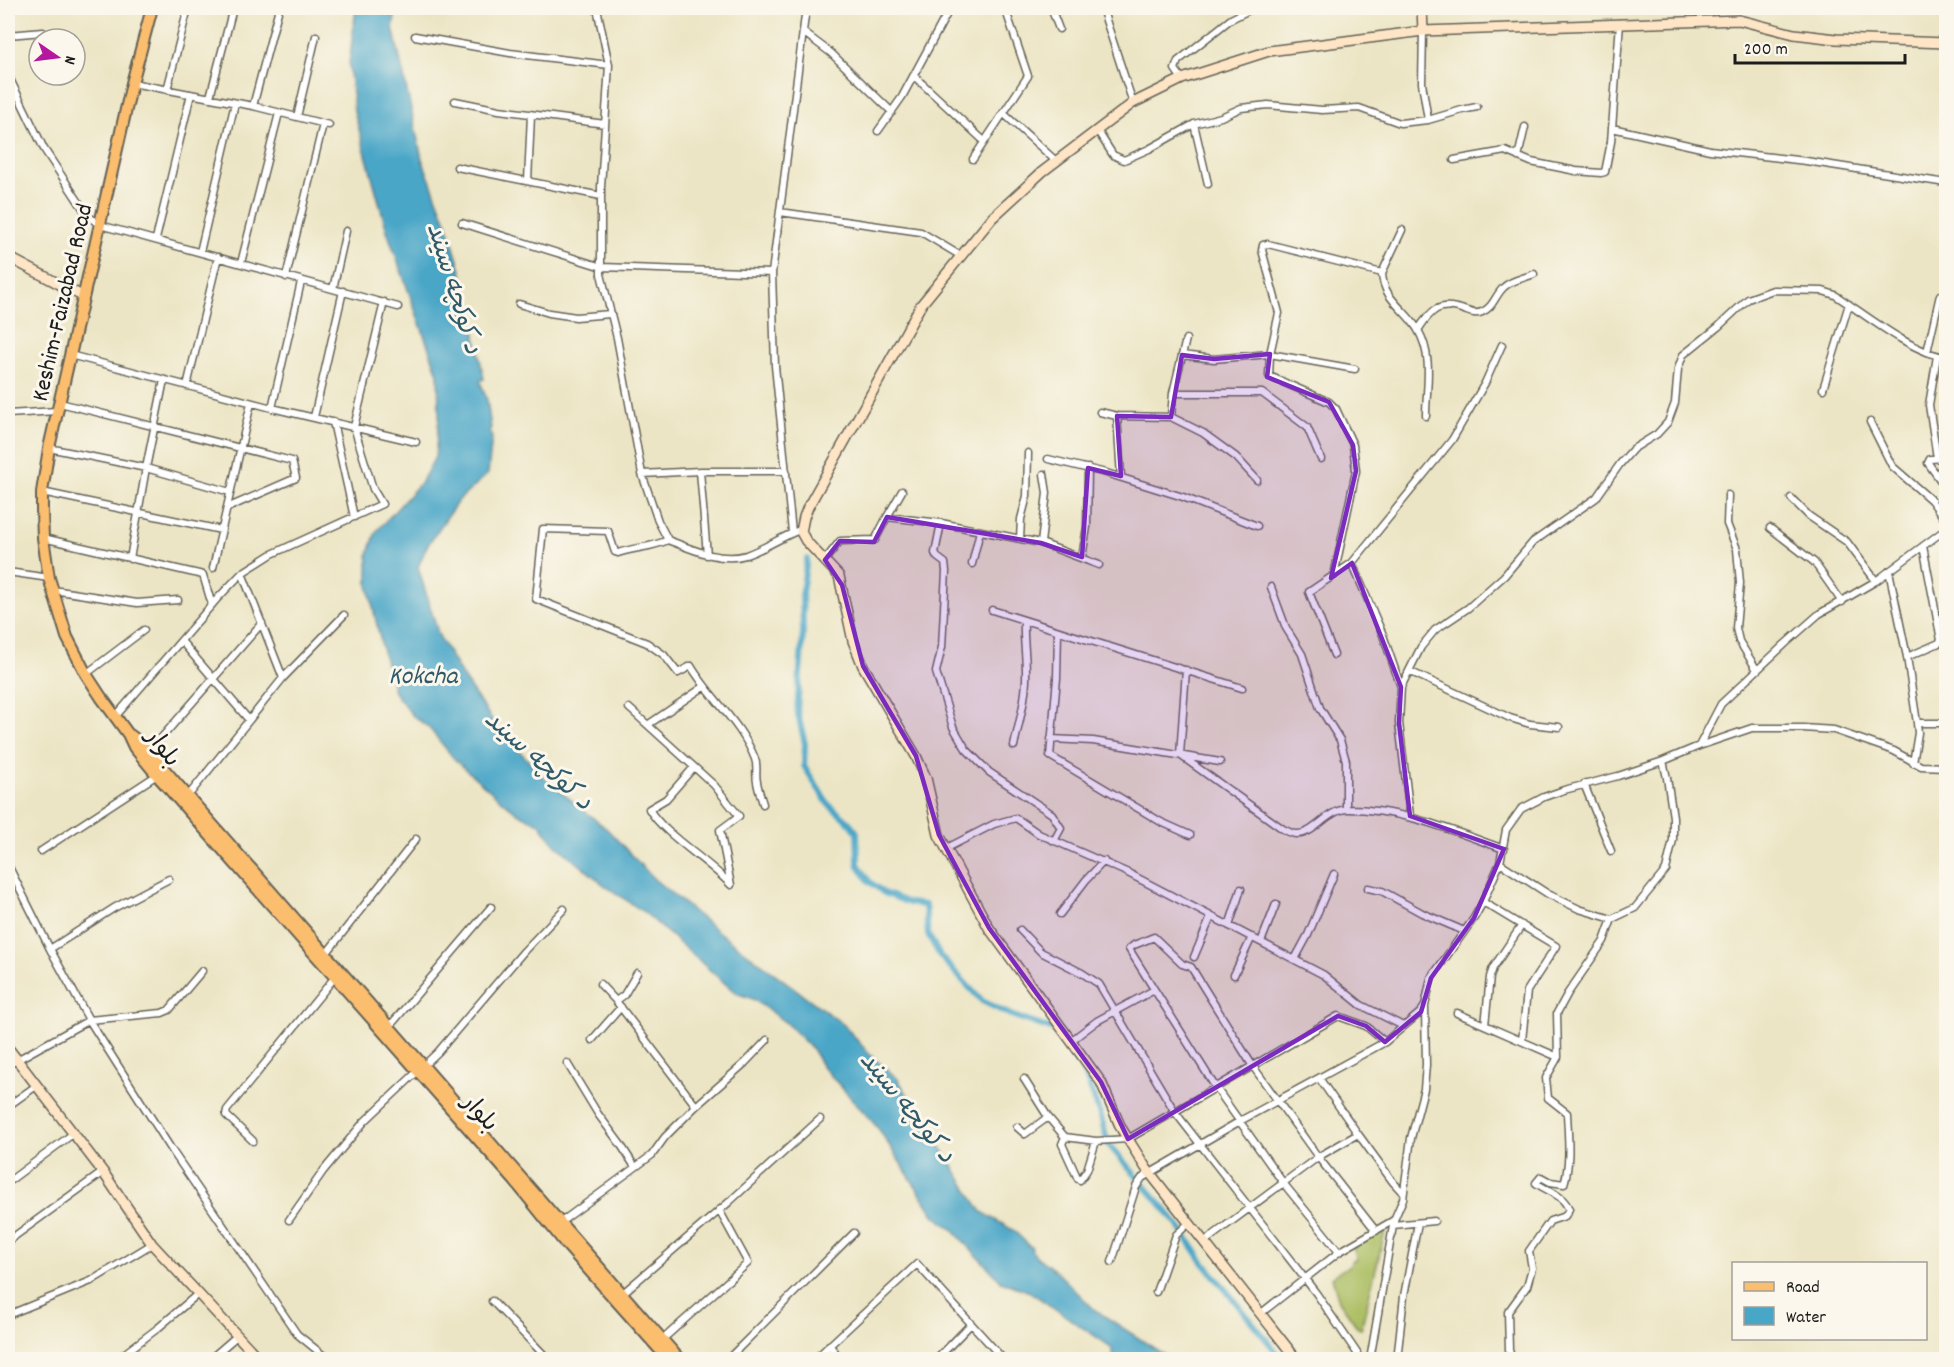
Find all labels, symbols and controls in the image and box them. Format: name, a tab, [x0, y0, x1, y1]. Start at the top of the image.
north arrow	[27, 27, 87, 87]
scale bar	[1735, 27, 1904, 65]
text: 200 m	[1744, 38, 1788, 63]
text: N	[57, 53, 81, 67]
street label: Keshim-Faizabad Road	[25, 201, 103, 405]
water label: د کوکچه سیند	[415, 219, 490, 359]
water label: Kokcha	[389, 659, 459, 696]
water label: د کوکچه سیند	[475, 703, 601, 821]
street label: بلوار	[135, 721, 187, 775]
water label: د کوکچه سیند	[849, 1044, 963, 1173]
street label: بلوار	[451, 1086, 505, 1140]
legend	[1732, 1262, 1927, 1340]
text: Road	[1786, 1276, 1820, 1301]
text: Water	[1786, 1306, 1826, 1331]

